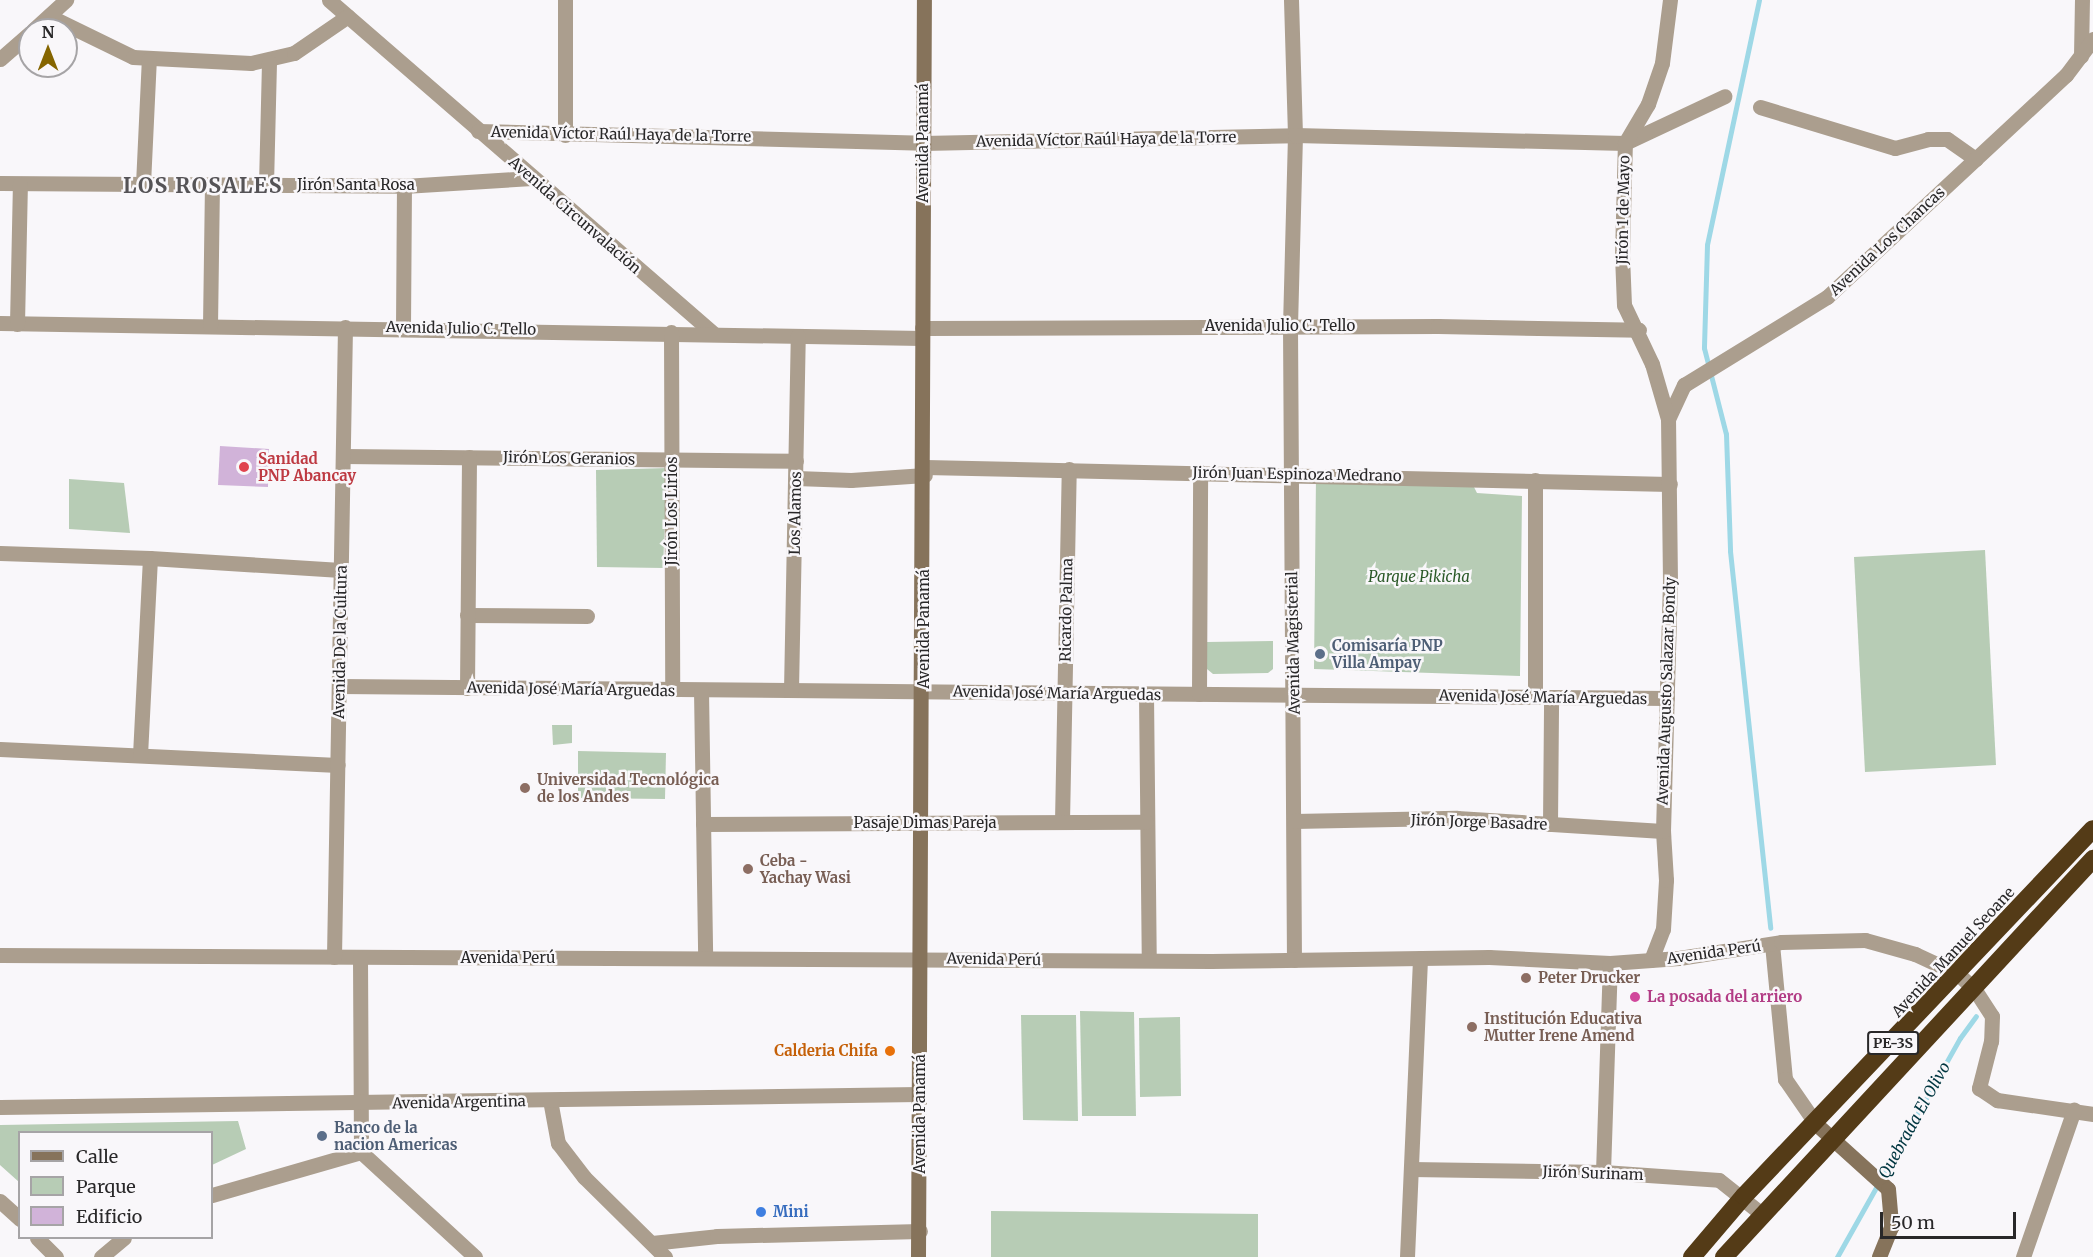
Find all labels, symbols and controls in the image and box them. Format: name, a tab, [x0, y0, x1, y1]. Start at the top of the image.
north arrow	[18, 18, 78, 78]
text: N	[42, 22, 54, 42]
street label: Avenida Panamá	[914, 83, 932, 203]
street label: Avenida Víctor Raúl Haya de la Torre	[491, 123, 751, 145]
street label: Avenida Víctor Raúl Haya de la Torre	[976, 128, 1236, 150]
street label: Avenida Circunvalación	[505, 153, 645, 277]
street label: Jirón 1 de Mayo	[1613, 155, 1633, 265]
district label: LOS ROSALES	[123, 173, 283, 199]
street label: Jirón Santa Rosa	[297, 176, 415, 194]
street label: Avenida Los Chancas	[1826, 183, 1948, 299]
street label: Avenida Julio C. Tello	[1205, 317, 1355, 335]
street label: Avenida Julio C. Tello	[386, 318, 536, 338]
street label: Jirón Los Geranios	[503, 448, 635, 468]
place label: Sanidad PNP Abancay	[258, 449, 356, 484]
street label: Jirón Los Lirios	[663, 456, 681, 566]
marker: Sanidad PNP Abancay	[235, 458, 253, 476]
street label: Jirón Juan Espinoza Medrano	[1192, 463, 1402, 485]
street label: Los Alamos	[785, 471, 805, 555]
street label: Ricardo Palma	[1056, 558, 1076, 662]
street label: Avenida De la Cultura	[330, 565, 350, 719]
park label: Parque Pikicha	[1368, 568, 1470, 586]
street label: Avenida Panamá	[915, 569, 933, 689]
street label: Avenida Magisterial	[1283, 571, 1303, 715]
street label: Avenida Augusto Salazar Bondy	[1653, 577, 1679, 805]
place label: Comisaría PNP Villa Ampay	[1332, 636, 1443, 671]
marker: Comisaría PNP Villa Ampay	[1313, 647, 1327, 661]
street label: Avenida José María Arguedas	[467, 678, 675, 700]
street label: Avenida José María Arguedas	[953, 682, 1161, 704]
street label: Avenida José María Arguedas	[1439, 686, 1647, 708]
place label: Universidad Tecnológica de los Andes	[537, 770, 719, 805]
marker: Universidad Tecnológica de los Andes	[518, 781, 532, 795]
street label: Jirón Jorge Basadre	[1410, 811, 1548, 833]
street label: Pasaje Dimas Pareja	[853, 814, 997, 832]
place label: Ceba - Yachay Wasi	[760, 851, 851, 886]
marker: Ceba - Yachay Wasi	[741, 862, 755, 876]
street label: Avenida Manuel Seoane	[1888, 883, 2018, 1021]
street label: Avenida Perú	[1666, 936, 1762, 968]
street label: Avenida Perú	[461, 949, 555, 967]
street label: Avenida Perú	[946, 949, 1042, 969]
place label: Peter Drucker	[1538, 969, 1640, 987]
marker: Peter Drucker	[1519, 971, 1533, 985]
place label: La posada del arriero	[1647, 988, 1802, 1006]
marker: La posada del arriero	[1628, 990, 1642, 1004]
place label: Institución Educativa Mutter Irene Amend	[1484, 1009, 1642, 1044]
marker: Institución Educativa Mutter Irene Amend	[1465, 1020, 1479, 1034]
road number: PE-3S	[1866, 1032, 1920, 1054]
place label: Calderia Chifa	[774, 1042, 878, 1060]
marker: Calderia Chifa	[883, 1044, 897, 1058]
street label: Avenida Panamá	[911, 1054, 929, 1174]
water label: Quebrada El Olivo	[1874, 1059, 1954, 1181]
street label: Avenida Argentina	[392, 1092, 526, 1112]
place label: Banco de la nacion Americas	[334, 1118, 458, 1153]
marker: Banco de la nacion Americas	[315, 1129, 329, 1143]
legend	[18, 1131, 213, 1239]
text: Calle	[76, 1145, 118, 1168]
street label: Jirón Surinam	[1542, 1162, 1644, 1184]
text: Parque	[76, 1175, 136, 1198]
scale bar	[1883, 1200, 2020, 1238]
place label: Mini	[773, 1203, 809, 1221]
text: Edificio	[76, 1205, 142, 1228]
marker: Mini	[754, 1205, 768, 1219]
text: 50 m	[1891, 1211, 1935, 1234]

